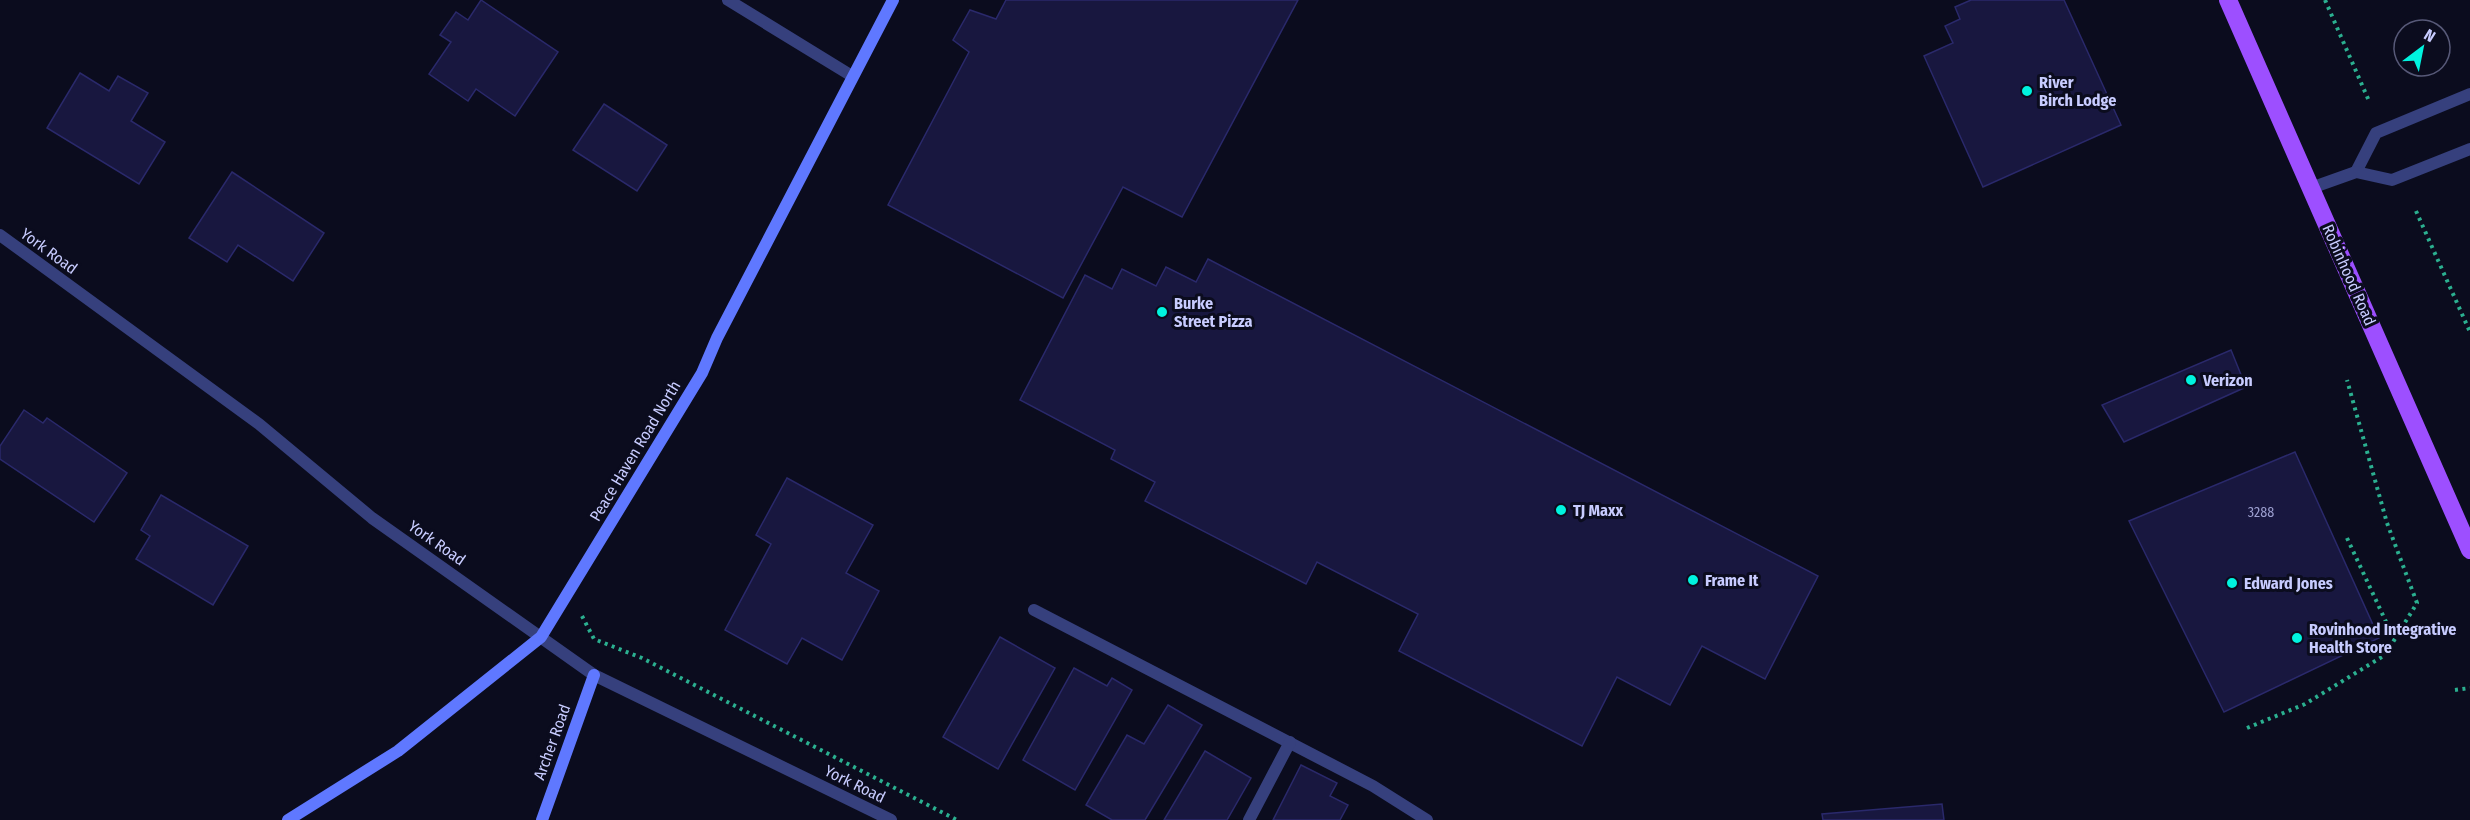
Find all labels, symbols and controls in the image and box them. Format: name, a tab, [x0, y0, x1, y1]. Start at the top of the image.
north arrow	[2392, 18, 2452, 78]
text: N	[2421, 25, 2439, 46]
place label: River Birch Lodge	[2039, 73, 2116, 110]
marker: River Birch Lodge	[2020, 84, 2034, 98]
street label: Robinhood Road	[2318, 222, 2380, 328]
street label: York Road	[17, 224, 81, 278]
place label: Burke Street Pizza	[1174, 294, 1253, 331]
marker: Burke Street Pizza	[1155, 305, 1169, 319]
place label: Verizon	[2202, 371, 2253, 390]
marker: Verizon	[2184, 373, 2198, 387]
street label: Peace Haven Road North	[586, 377, 684, 525]
place label: TJ Maxx	[1573, 501, 1623, 520]
marker: TJ Maxx	[1554, 503, 1568, 517]
house number: 3288	[2248, 504, 2274, 521]
street label: York Road	[405, 516, 469, 570]
place label: Frame It	[1705, 571, 1759, 590]
marker: Frame It	[1686, 573, 1700, 587]
place label: Edward Jones	[2244, 574, 2333, 593]
marker: Edward Jones	[2225, 576, 2239, 590]
place label: Rovinhood Integrative Health Store	[2309, 620, 2456, 657]
marker: Rovinhood Integrative Health Store	[2290, 631, 2304, 645]
street label: Archer Road	[530, 702, 574, 782]
street label: York Road	[821, 761, 889, 807]

